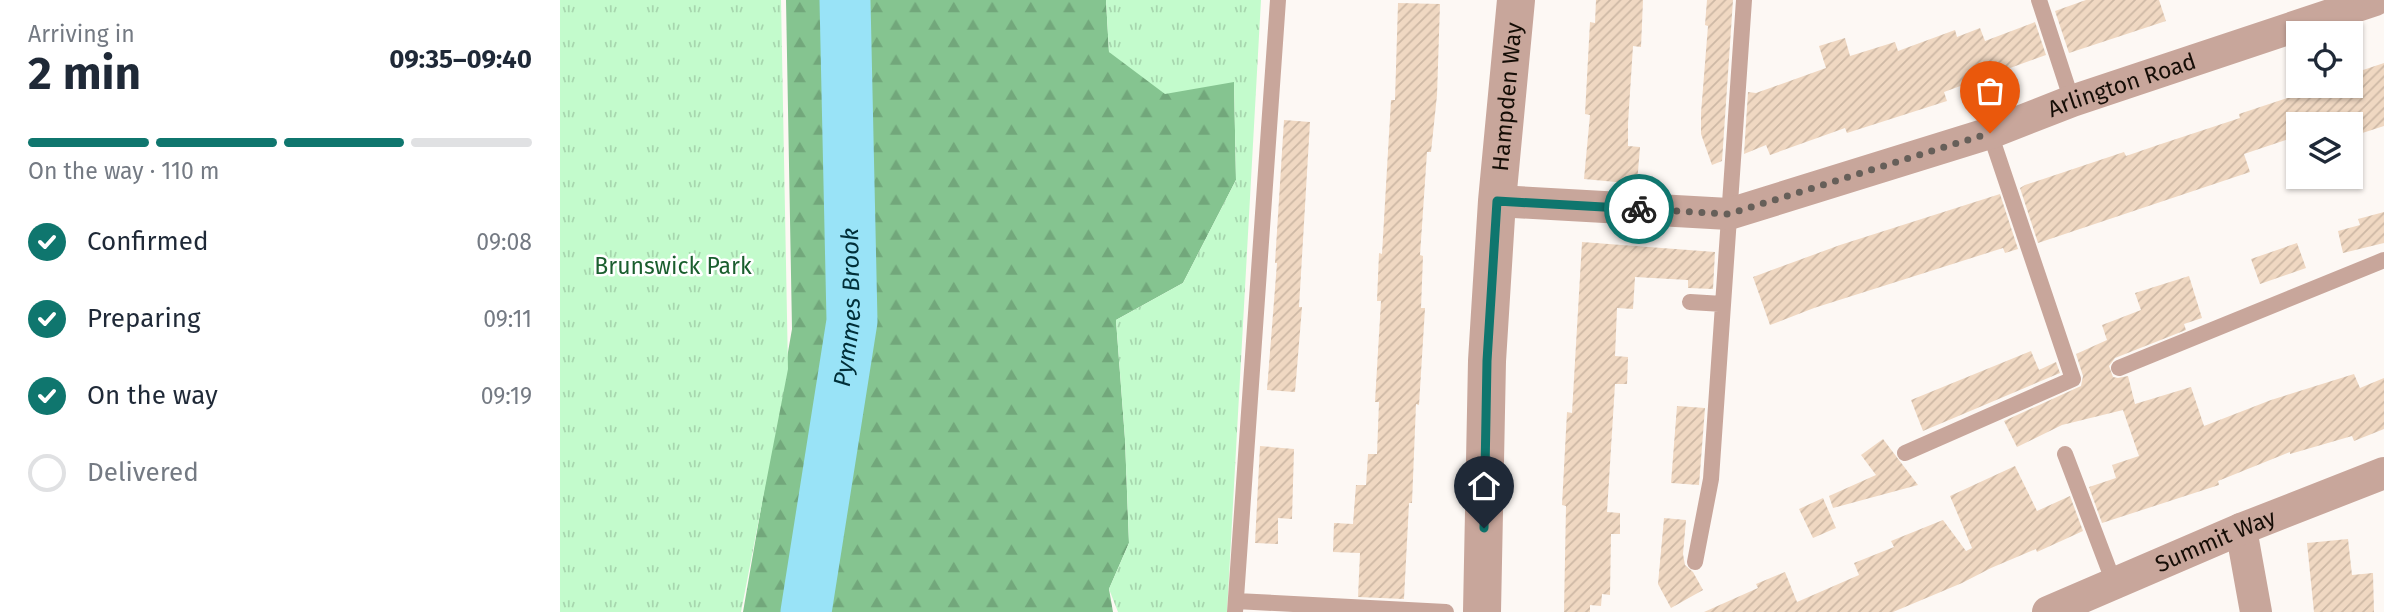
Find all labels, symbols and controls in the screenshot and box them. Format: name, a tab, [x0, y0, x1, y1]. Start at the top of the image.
text: Arriving in	[28, 20, 135, 48]
street label: Hampden Way	[1486, 21, 1528, 172]
map controls	[2286, 21, 2363, 189]
button: locate	[2286, 21, 2363, 98]
text: 09:35–09:40	[389, 44, 532, 75]
text: 2 min	[28, 46, 141, 101]
street label: Arlington Road	[2044, 47, 2200, 123]
pin	[1960, 61, 2020, 133]
icon: bag	[1971, 72, 2009, 110]
button: layers	[2286, 112, 2363, 189]
text: On the way · 110 m	[28, 157, 220, 185]
courier	[1604, 174, 1674, 244]
icon: bike	[1620, 190, 1658, 228]
icon: check	[28, 223, 66, 261]
text: Confirmed	[87, 226, 208, 257]
text: 09:08	[476, 228, 532, 256]
water label: Pymmes Brook	[828, 228, 866, 389]
park label: Brunswick Park	[594, 252, 752, 280]
icon: check	[28, 300, 66, 338]
text: Preparing	[87, 303, 200, 334]
text: 09:11	[483, 305, 532, 333]
icon: check	[28, 377, 66, 415]
text: On the way	[87, 380, 218, 411]
text: 09:19	[481, 382, 532, 410]
pin	[1454, 456, 1514, 528]
text: Delivered	[87, 457, 199, 488]
icon: home	[1465, 467, 1503, 505]
street label: Summit Way	[2151, 503, 2280, 578]

